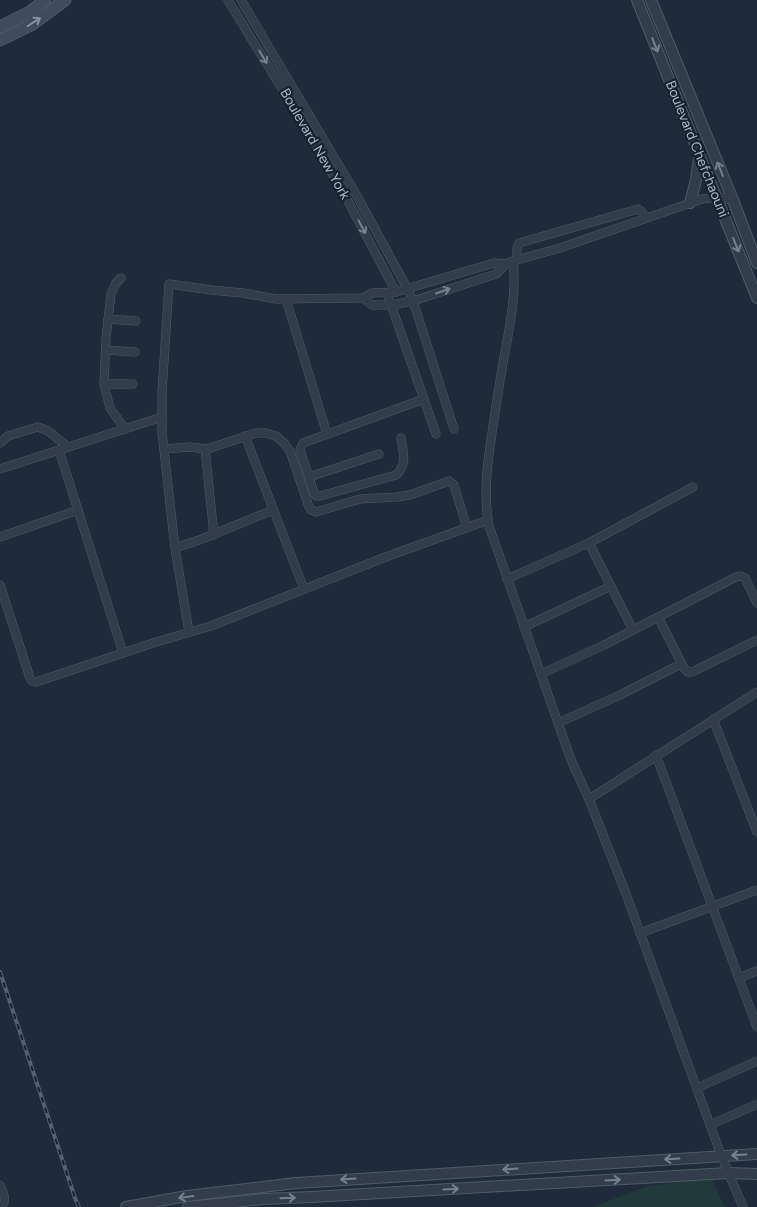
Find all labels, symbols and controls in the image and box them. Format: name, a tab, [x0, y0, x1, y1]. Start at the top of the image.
one-way arrow	[27, 17, 41, 28]
one-way arrow	[651, 37, 660, 52]
one-way arrow	[258, 49, 268, 63]
street label: Boulevard Chefchaouni	[662, 78, 732, 220]
street label: Boulevard New York	[276, 85, 354, 203]
one-way arrow	[714, 162, 724, 177]
one-way arrow	[357, 220, 367, 235]
one-way arrow	[732, 237, 741, 252]
one-way arrow	[434, 286, 450, 296]
one-way arrow	[731, 1150, 747, 1159]
one-way arrow	[665, 1155, 681, 1164]
one-way arrow	[502, 1164, 518, 1174]
one-way arrow	[340, 1175, 356, 1184]
one-way arrow	[605, 1175, 621, 1184]
one-way arrow	[442, 1185, 458, 1194]
one-way arrow	[179, 1192, 195, 1202]
one-way arrow	[280, 1193, 296, 1203]

